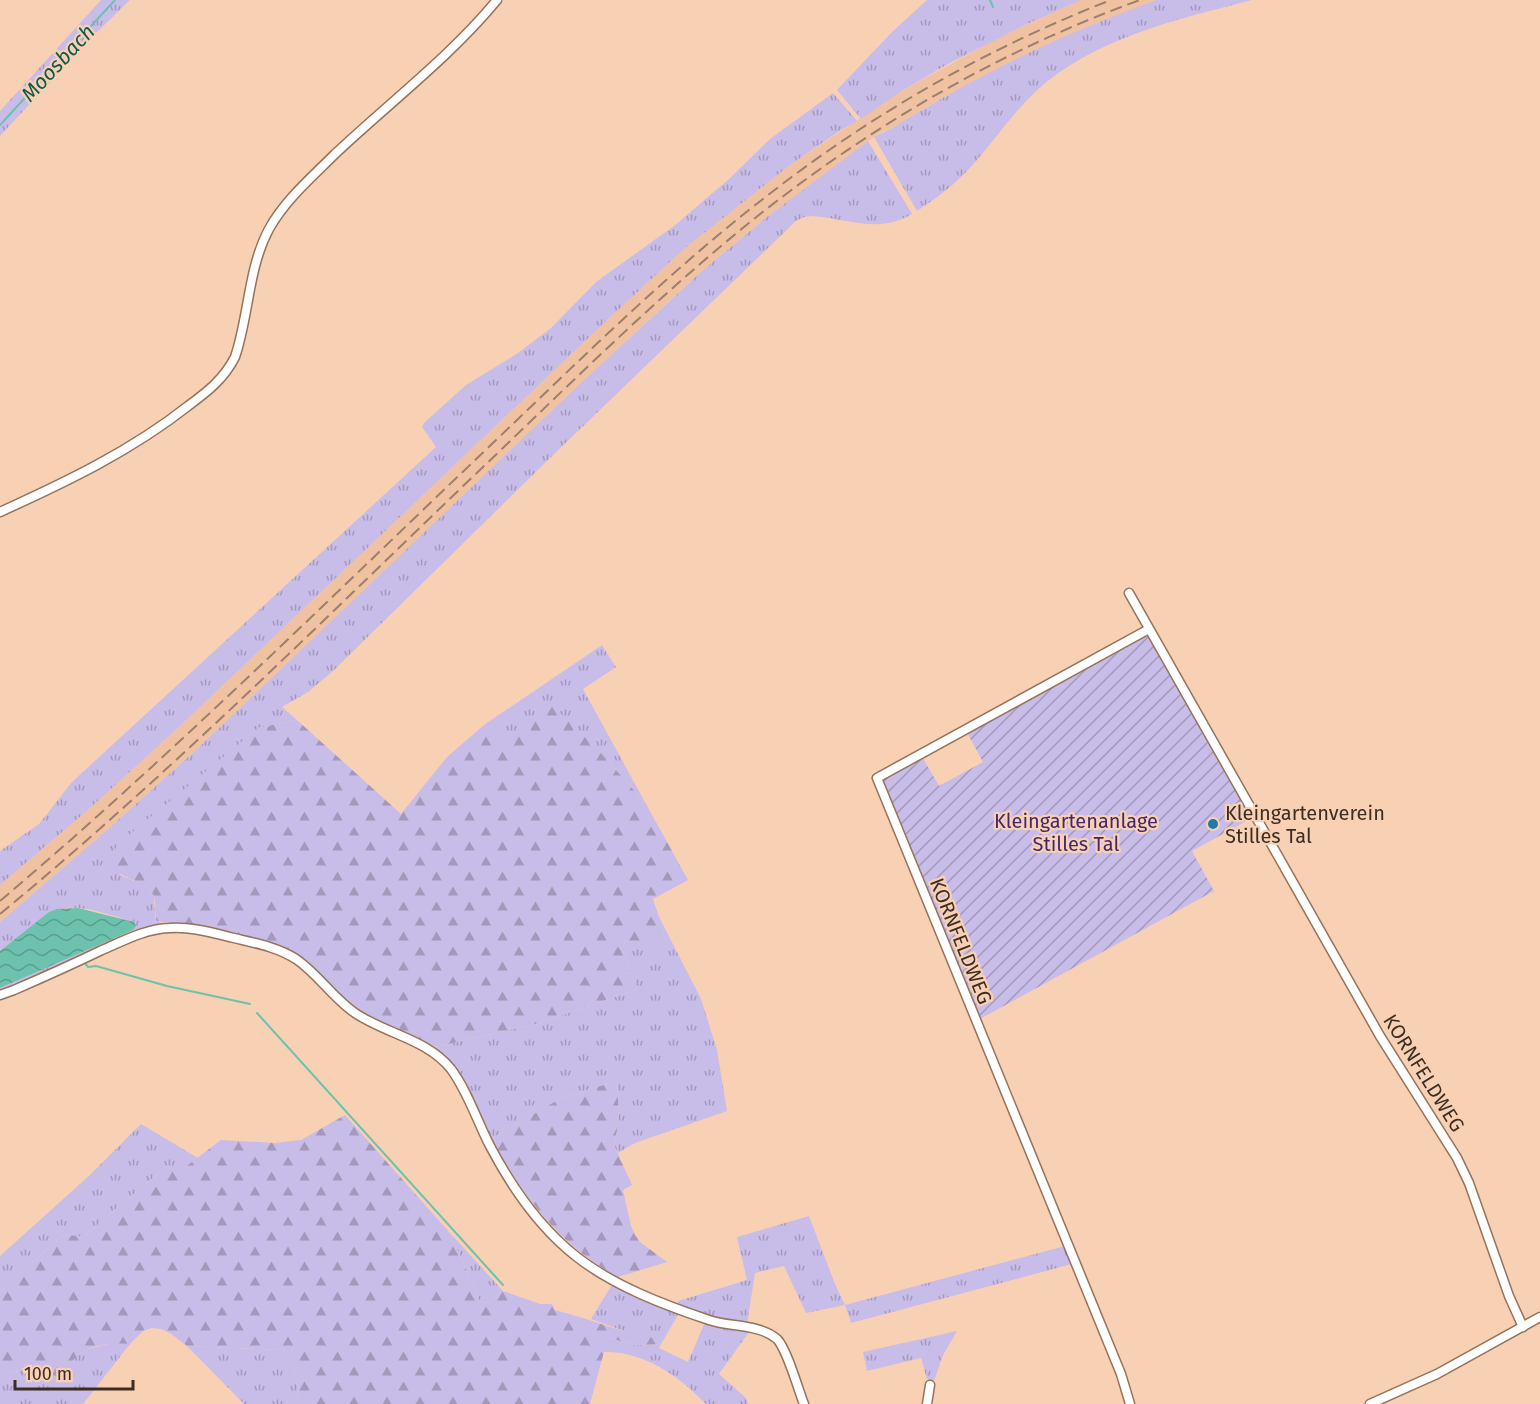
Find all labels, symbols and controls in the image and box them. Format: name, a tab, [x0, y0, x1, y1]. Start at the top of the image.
water label: Moosbach	[16, 19, 100, 107]
place label: Kleingartenverein Stilles Tal	[1225, 801, 1385, 848]
park label: Kleingartenanlage Stilles Tal	[994, 809, 1158, 856]
marker: Kleingartenverein Stilles Tal	[1206, 817, 1220, 831]
street label: KORNFELDWEG	[925, 874, 997, 1008]
street label: KORNFELDWEG	[1378, 1010, 1470, 1136]
scale bar	[15, 1353, 134, 1391]
text: 100 m	[24, 1363, 72, 1385]

